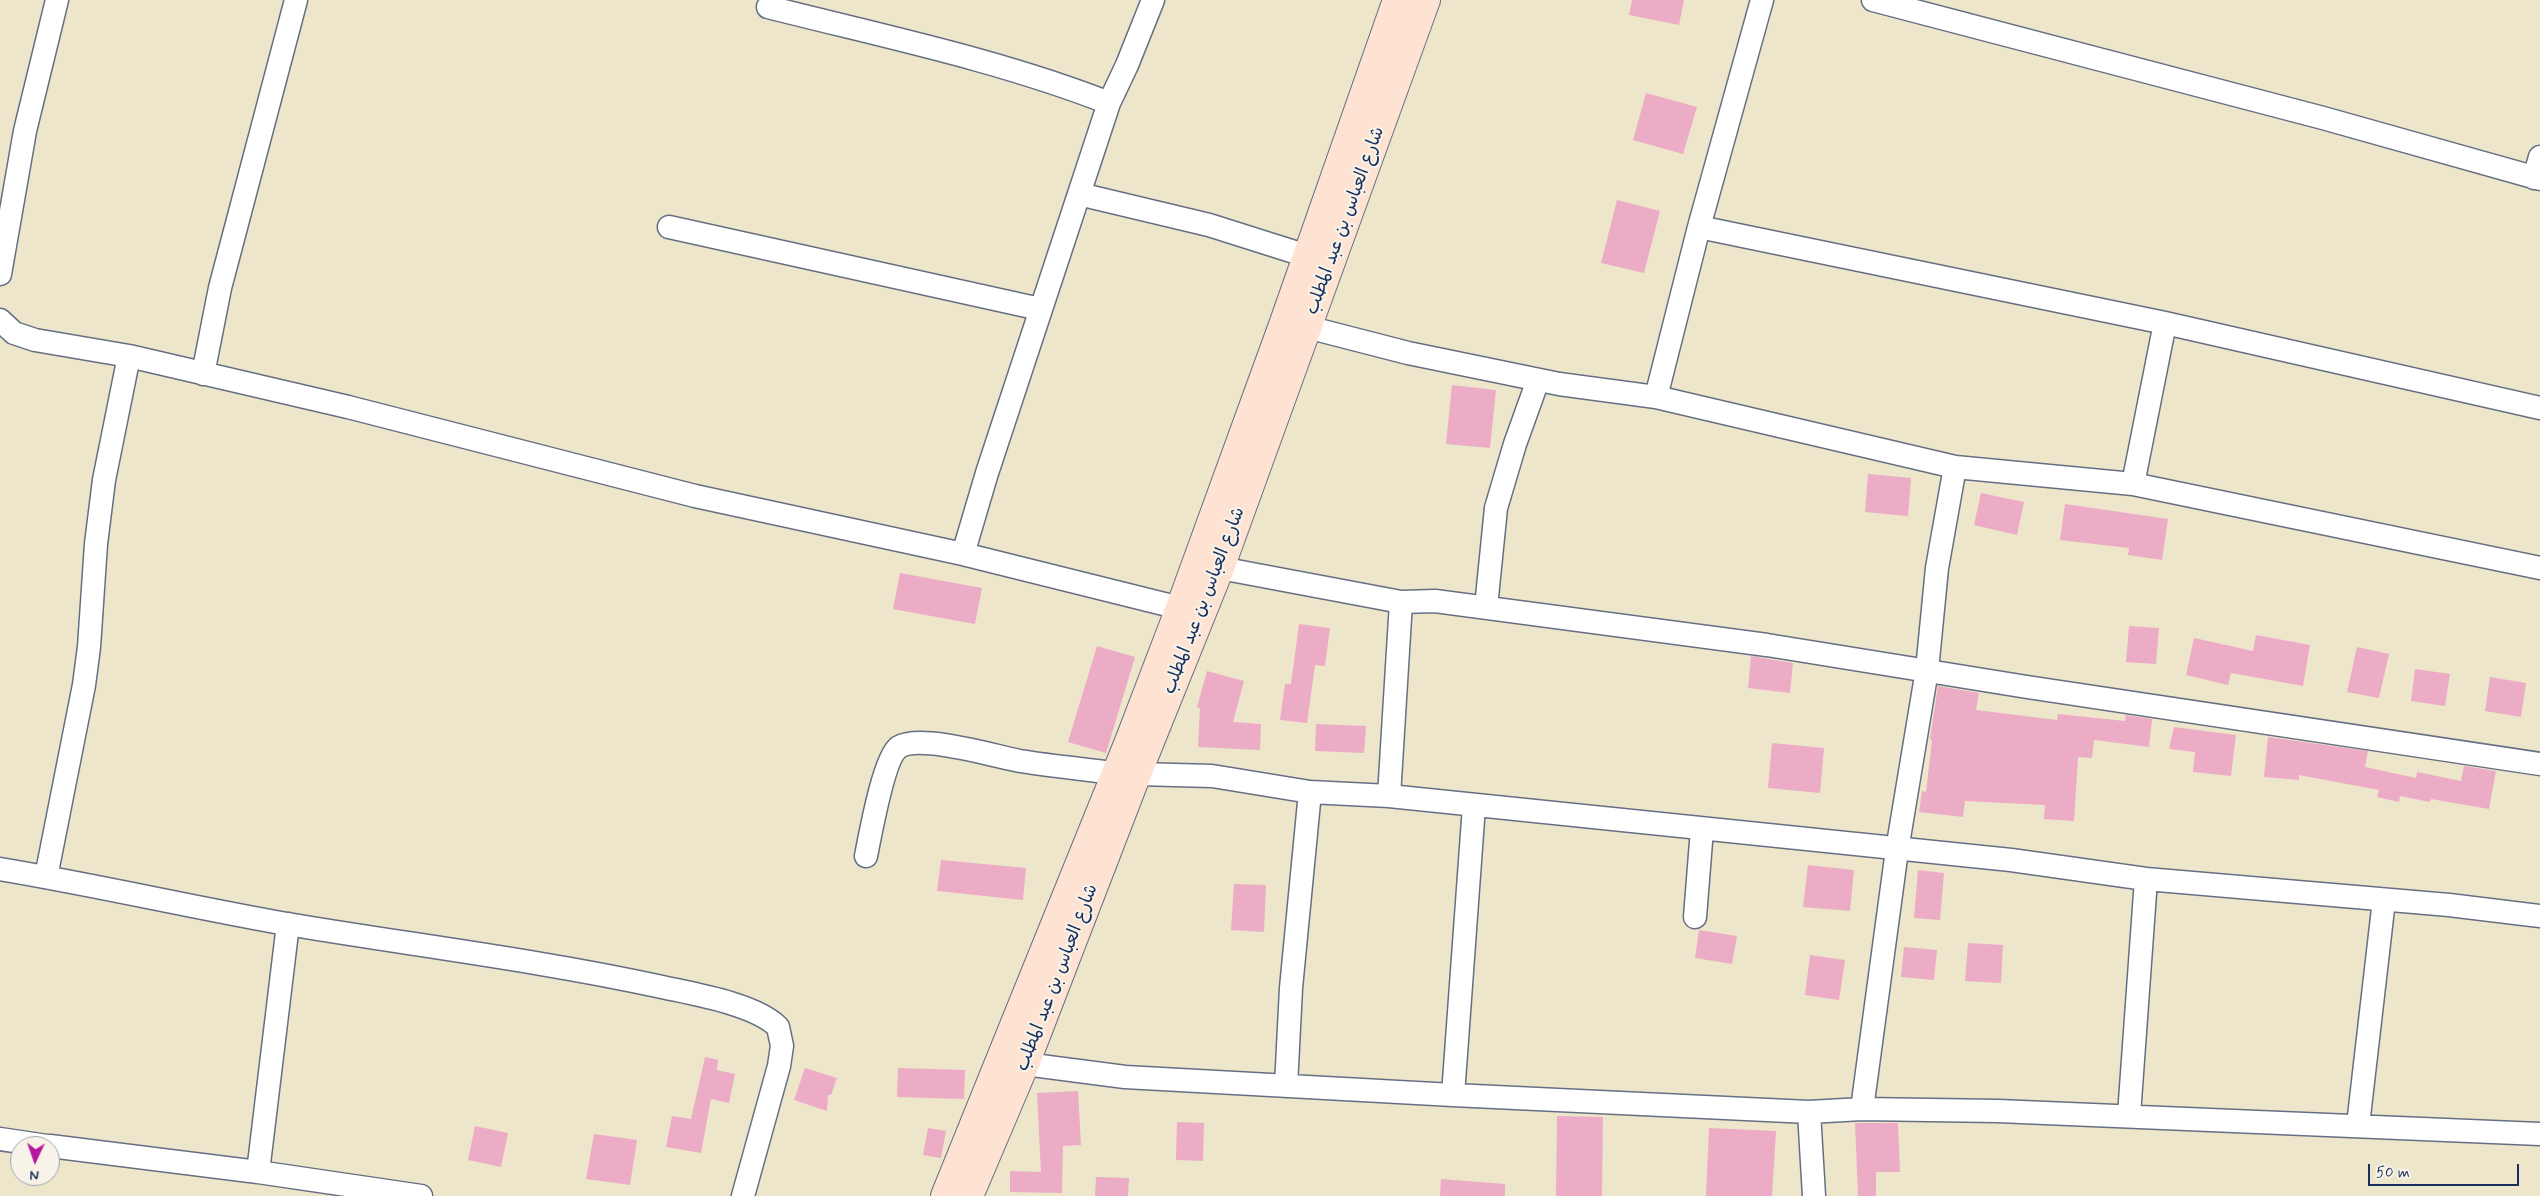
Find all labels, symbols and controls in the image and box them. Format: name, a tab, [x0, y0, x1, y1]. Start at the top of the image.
street label: شارع العباس بن عبد المطلب	[1302, 124, 1390, 318]
street label: شارع العباس بن عبد المطلب	[1159, 505, 1251, 697]
street label: شارع العباس بن عبد المطلب	[1012, 882, 1104, 1074]
north arrow	[10, 1136, 60, 1186]
scale bar	[2370, 1154, 2521, 1186]
text: 50 m	[2376, 1163, 2410, 1183]
text: N	[29, 1166, 39, 1184]

